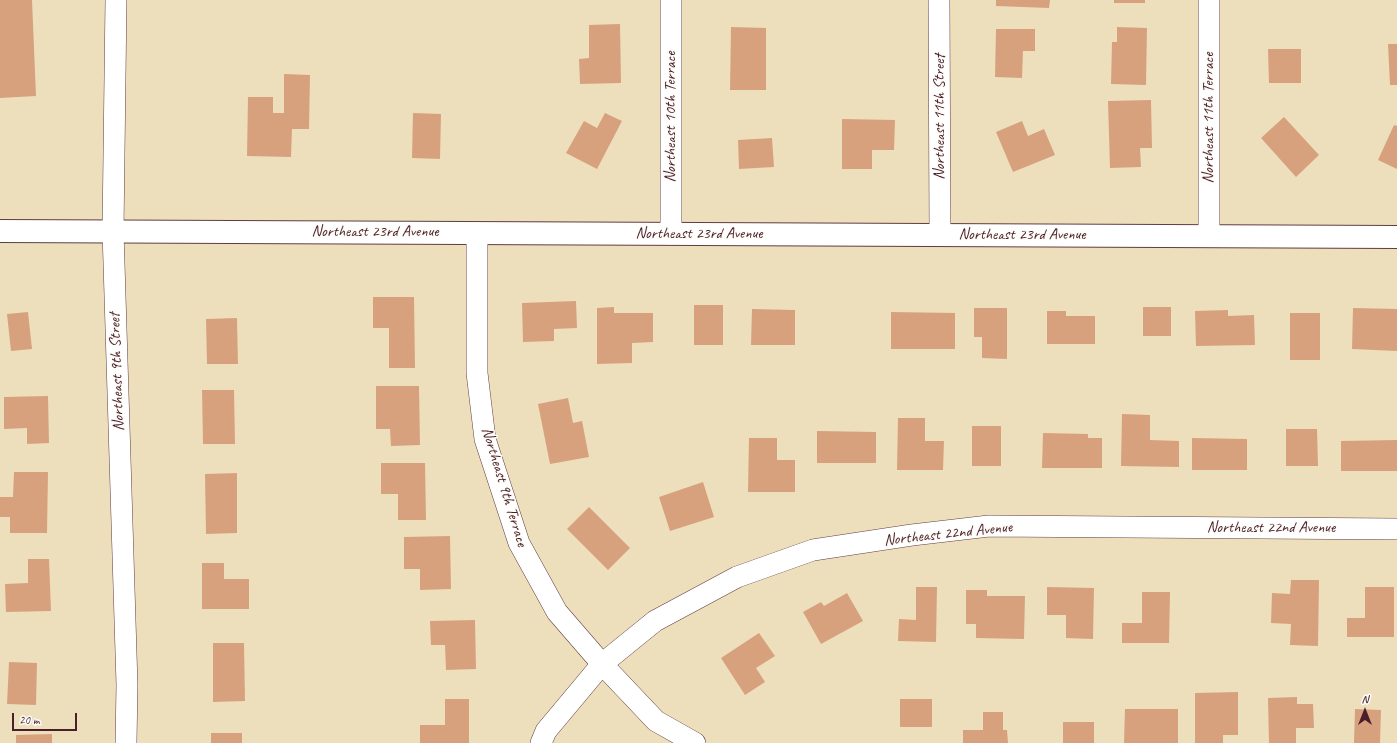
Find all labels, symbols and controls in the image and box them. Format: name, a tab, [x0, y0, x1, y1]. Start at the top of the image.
street label: Northeast 10th Terrace	[661, 52, 681, 182]
street label: Northeast 11th Terrace	[1199, 53, 1219, 183]
street label: Northeast 11th Street	[930, 54, 950, 180]
street label: Northeast 23rd Avenue	[311, 222, 439, 242]
street label: Northeast 23rd Avenue	[635, 224, 763, 244]
street label: Northeast 23rd Avenue	[958, 225, 1086, 245]
street label: Northeast 9th Street	[105, 312, 129, 432]
street label: Northeast 9th Terrace	[477, 425, 531, 549]
street label: Northeast 22nd Avenue	[883, 518, 1013, 550]
street label: Northeast 22nd Avenue	[1207, 518, 1335, 538]
north arrow	[1345, 691, 1385, 731]
text: N	[1362, 692, 1368, 706]
scale bar	[14, 705, 79, 731]
text: 20 m	[19, 712, 39, 728]

